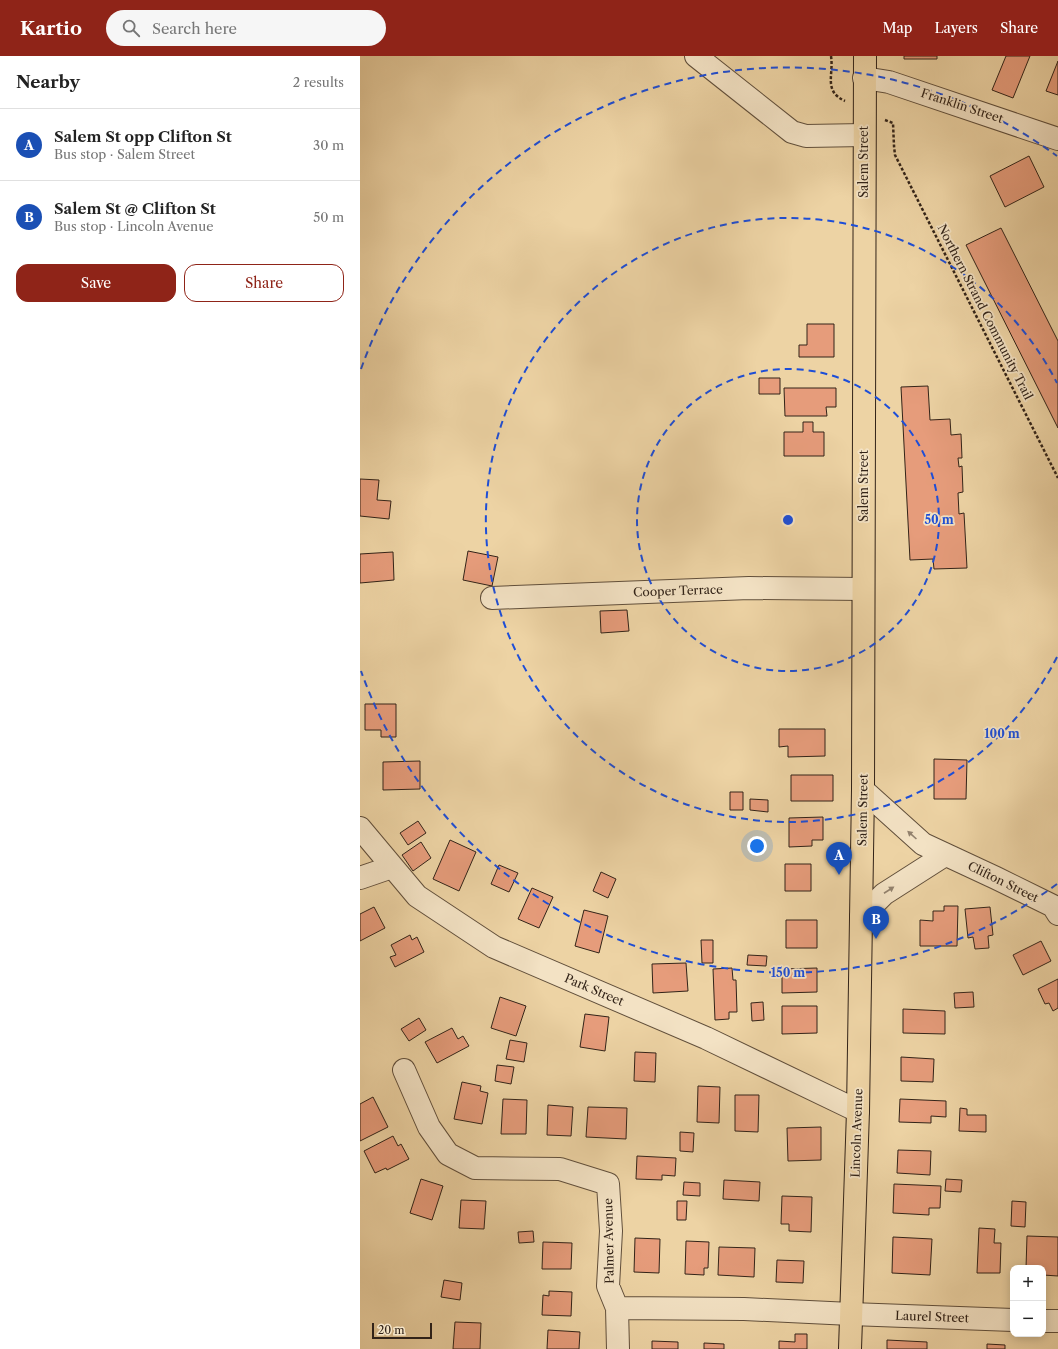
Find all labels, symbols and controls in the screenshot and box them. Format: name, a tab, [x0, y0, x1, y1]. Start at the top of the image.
search box	[106, 10, 386, 46]
text: Kartio	[20, 17, 82, 40]
icon: search	[120, 17, 142, 39]
text: Search here	[152, 19, 237, 38]
text: Map	[882, 19, 912, 37]
text: Layers	[934, 19, 978, 37]
text: Share	[1000, 19, 1038, 37]
text: Nearby	[16, 72, 80, 92]
text: 2 results	[293, 74, 344, 90]
street label: Franklin Street	[919, 85, 1006, 126]
street label: Salem Street	[856, 125, 871, 198]
text: Salem St opp Clifton St	[54, 127, 232, 146]
text: A	[24, 137, 34, 153]
text: 30 m	[313, 137, 344, 153]
text: Bus stop · Salem Street	[54, 146, 195, 162]
text: Salem St @ Clifton St	[54, 199, 216, 218]
text: B	[24, 209, 34, 225]
text: 50 m	[313, 209, 344, 225]
text: Bus stop · Lincoln Avenue	[54, 218, 214, 234]
street label: Northern Strand Community Trail	[935, 222, 1037, 402]
button: Save	[16, 264, 176, 302]
button: Share	[184, 264, 344, 302]
street label: Salem Street	[856, 449, 871, 522]
text: 50 m	[924, 512, 954, 527]
centre of rings	[781, 513, 795, 527]
street label: Cooper Terrace	[633, 581, 723, 600]
text: 100 m	[984, 726, 1020, 741]
street label: Salem Street	[854, 773, 871, 846]
one-way arrow	[907, 830, 918, 839]
your location	[747, 836, 767, 856]
pin: A	[826, 842, 852, 875]
street label: Clifton Street	[965, 858, 1042, 905]
one-way arrow	[884, 887, 895, 894]
pin: B	[863, 906, 889, 939]
text: 150 m	[771, 965, 805, 980]
street label: Park Street	[562, 970, 627, 1009]
street label: Lincoln Avenue	[847, 1088, 866, 1178]
street label: Palmer Avenue	[600, 1198, 617, 1284]
map controls	[1010, 1265, 1046, 1337]
button: +	[1010, 1265, 1046, 1301]
button: −	[1010, 1301, 1046, 1337]
street label: Laurel Street	[895, 1308, 970, 1325]
scale bar	[372, 1321, 432, 1340]
text: 20 m	[378, 1323, 404, 1337]

